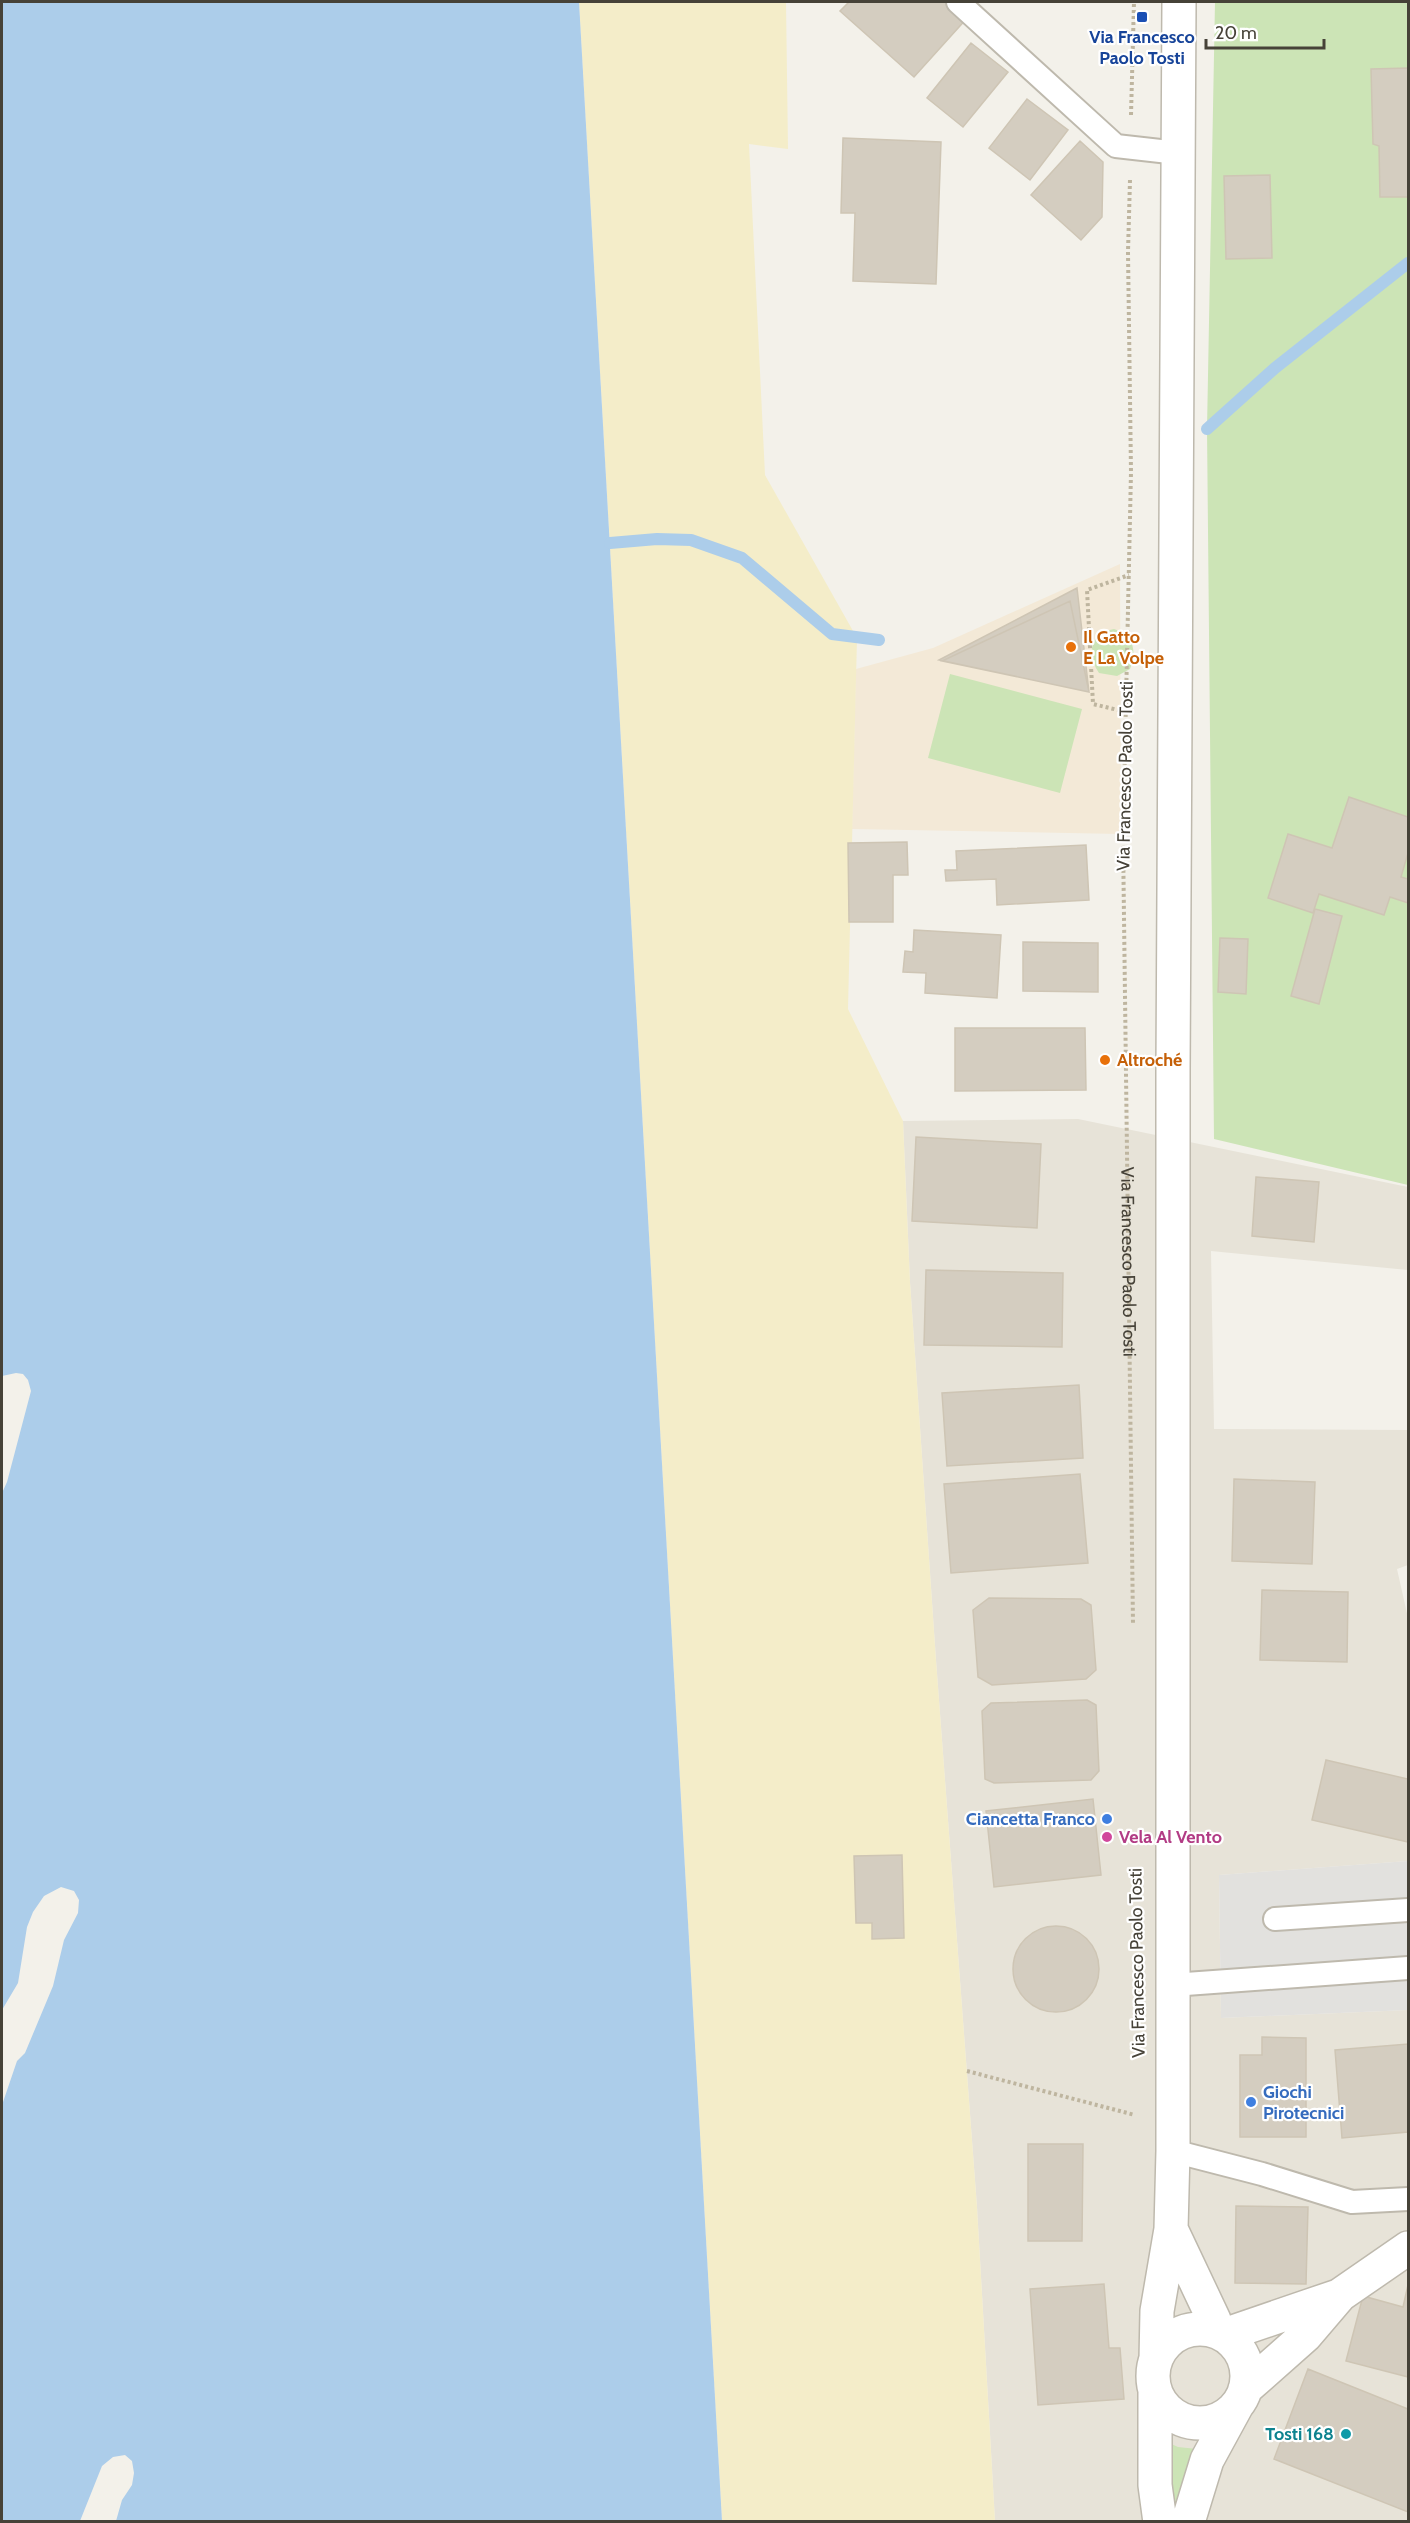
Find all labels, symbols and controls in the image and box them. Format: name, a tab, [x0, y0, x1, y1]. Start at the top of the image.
marker: Via Francesco Paolo Tosti	[1135, 10, 1149, 24]
scale bar	[1206, 12, 1324, 50]
text: 20 m	[1215, 22, 1257, 44]
place label: Via Francesco Paolo Tosti	[1089, 26, 1195, 69]
place label: Il Gatto E La Volpe	[1083, 626, 1164, 669]
marker: Il Gatto E La Volpe	[1064, 640, 1078, 654]
street label: Via Francesco Paolo Tosti	[1112, 681, 1138, 871]
place label: Altroché	[1117, 1049, 1182, 1071]
marker: Altroché	[1098, 1053, 1112, 1067]
street label: Via Francesco Paolo Tosti	[1116, 1167, 1141, 1357]
place label: Ciancetta Franco	[966, 1808, 1095, 1830]
marker: Ciancetta Franco	[1100, 1812, 1114, 1826]
place label: Vela Al Vento	[1119, 1826, 1222, 1848]
marker: Vela Al Vento	[1100, 1830, 1114, 1844]
street label: Via Francesco Paolo Tosti	[1124, 1868, 1150, 2058]
place label: Giochi Pirotecnici	[1263, 2081, 1344, 2124]
marker: Giochi Pirotecnici	[1244, 2095, 1258, 2109]
place label: Tosti 168	[1265, 2423, 1334, 2445]
marker: Tosti 168	[1339, 2427, 1353, 2441]

